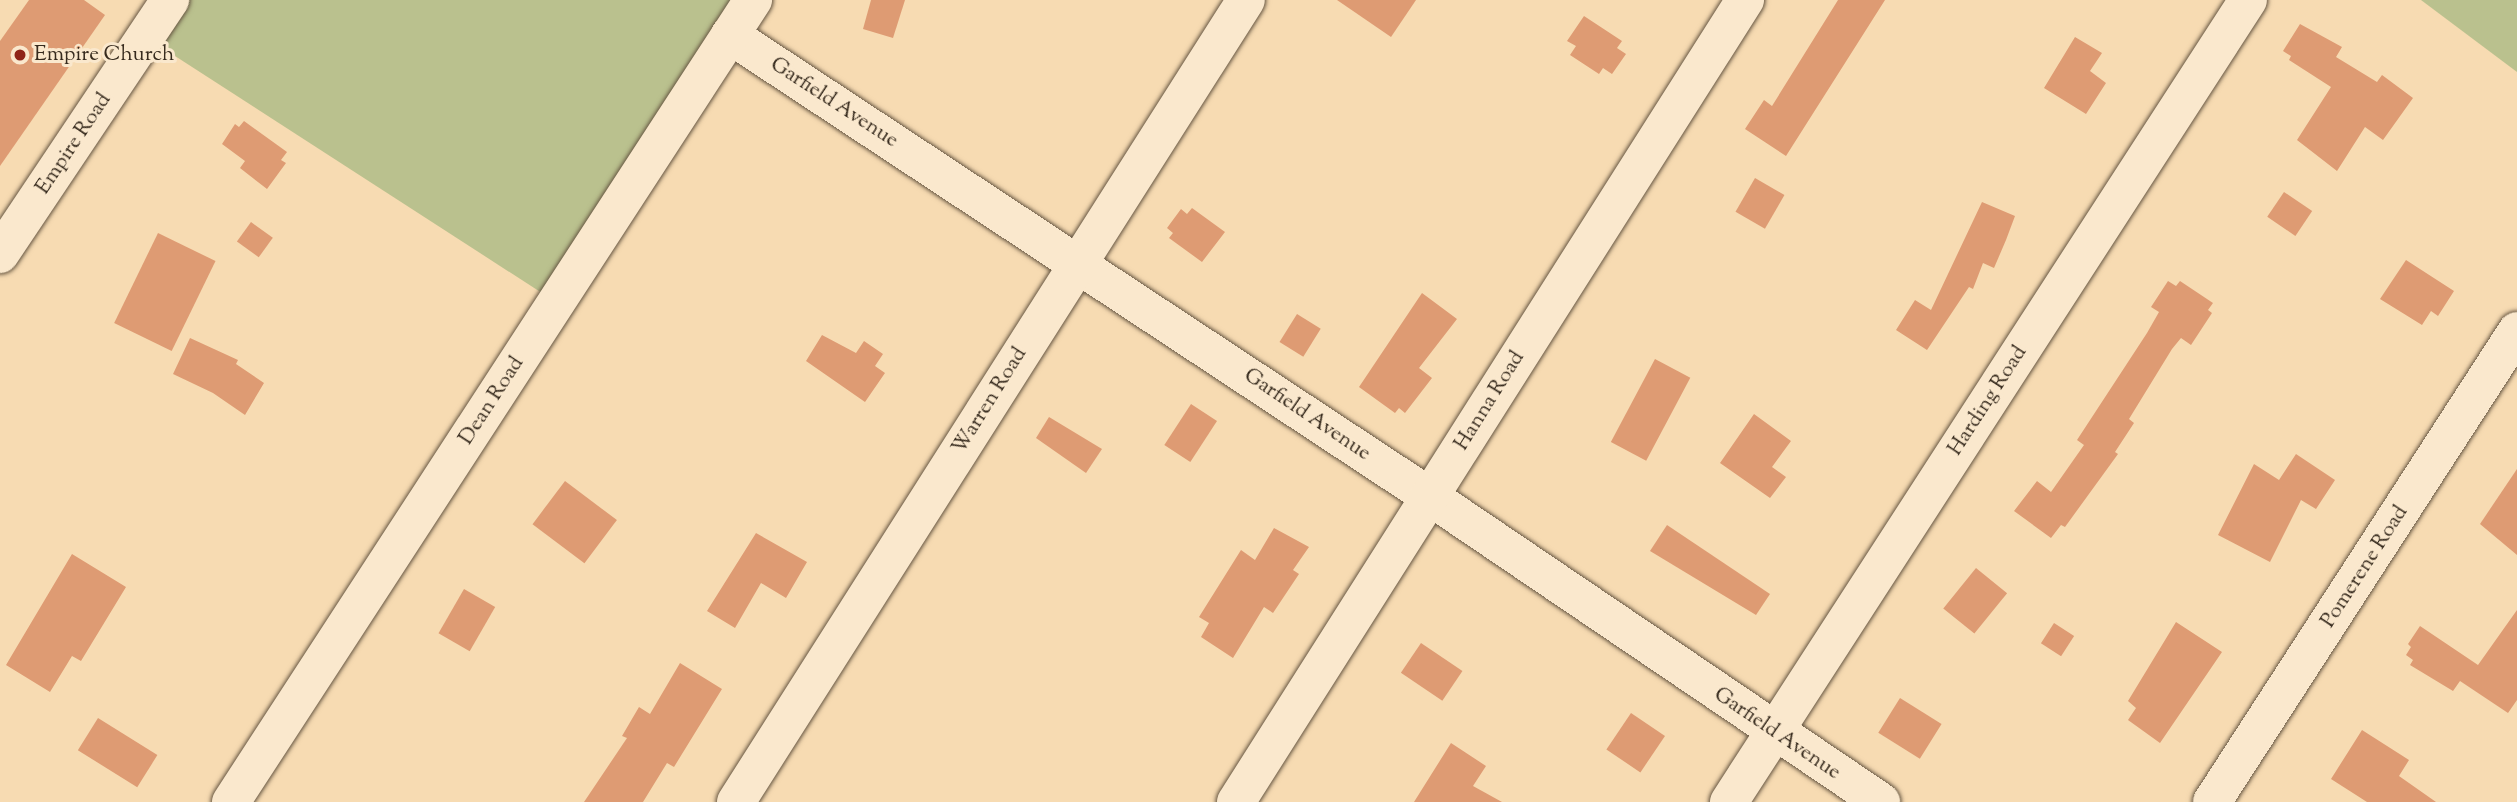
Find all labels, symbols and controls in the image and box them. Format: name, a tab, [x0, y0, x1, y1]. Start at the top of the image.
place label: Empire Church	[34, 42, 174, 68]
marker: Empire Church	[12, 47, 28, 63]
street label: Garfield Avenue	[765, 52, 903, 154]
street label: Empire Road	[31, 89, 117, 199]
street label: Harding Road	[1943, 341, 2033, 461]
street label: Warren Road	[947, 343, 1033, 459]
street label: Hanna Road	[1450, 347, 1530, 455]
street label: Dean Road	[454, 352, 530, 450]
street label: Garfield Avenue	[1239, 363, 1375, 467]
street label: Pomerene Road	[2316, 501, 2414, 633]
street label: Garfield Avenue	[1709, 682, 1845, 786]

